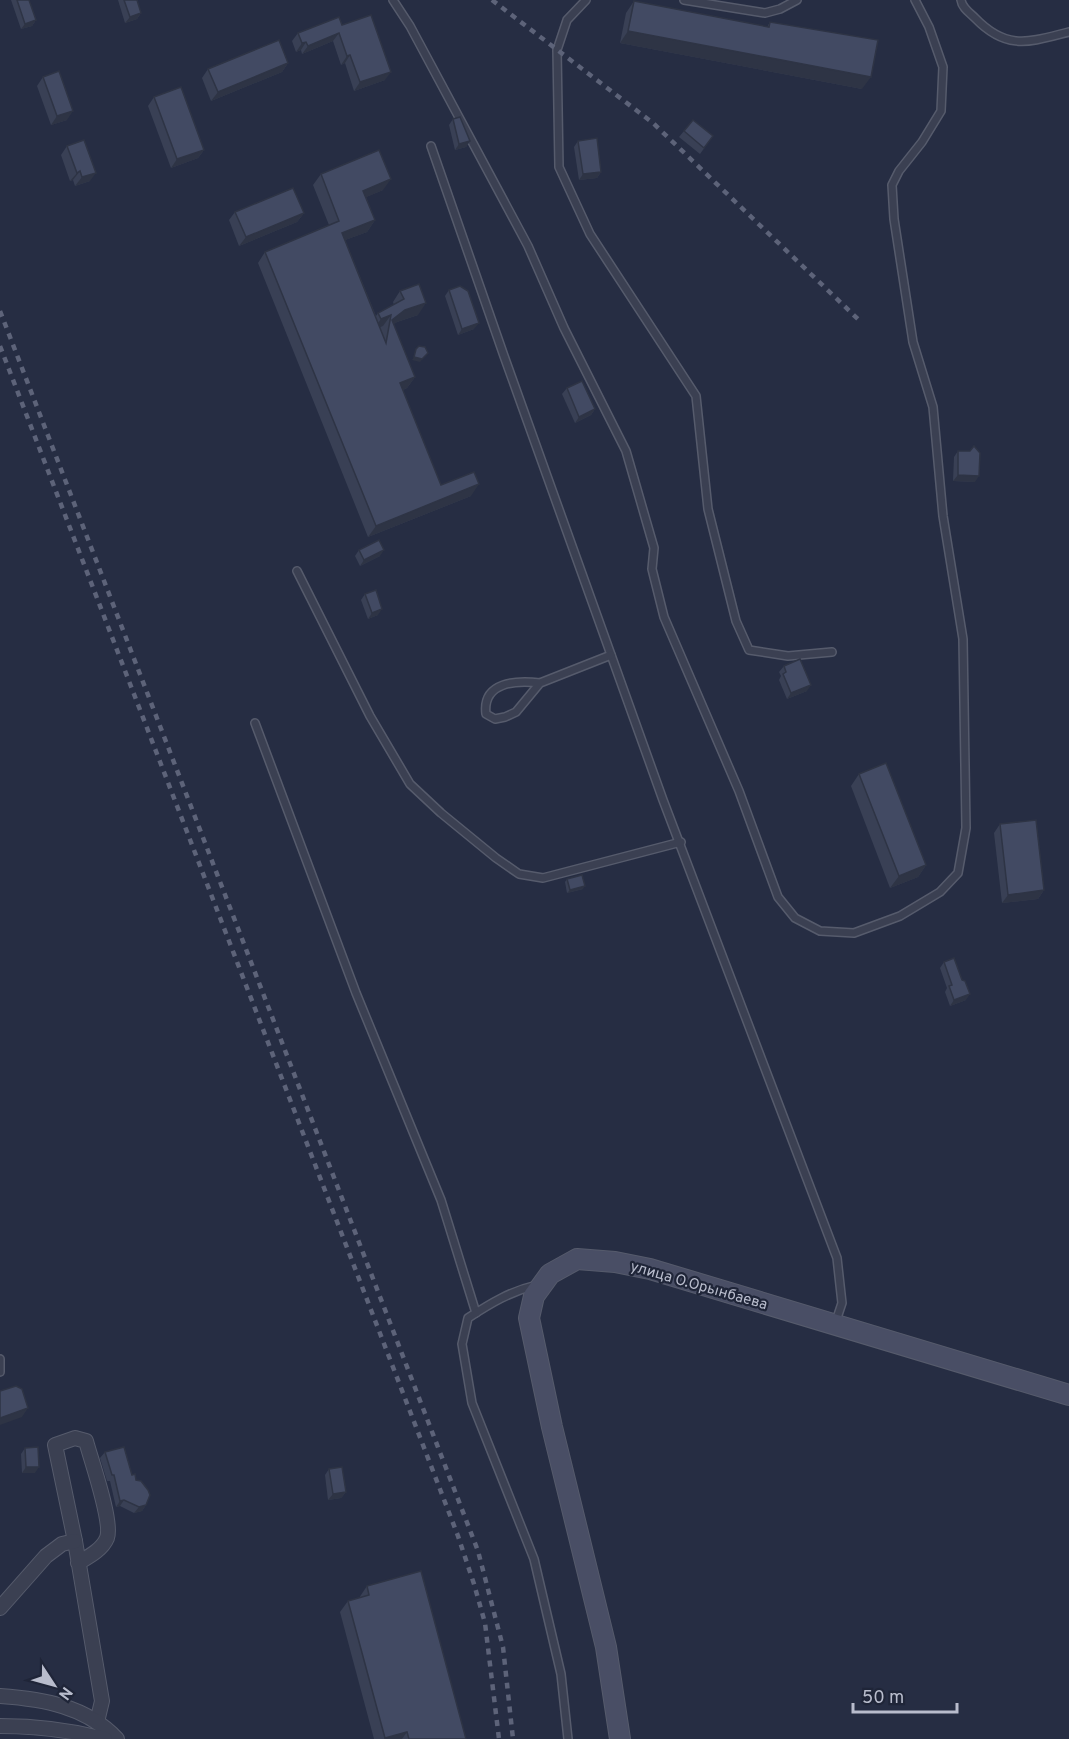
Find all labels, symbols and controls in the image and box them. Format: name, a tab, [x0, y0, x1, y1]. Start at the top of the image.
street label: улица О.Орынбаева	[628, 1258, 769, 1315]
north arrow	[24, 1655, 84, 1715]
scale bar	[853, 1676, 956, 1714]
text: N	[53, 1682, 76, 1703]
text: 50 m	[862, 1687, 904, 1710]

